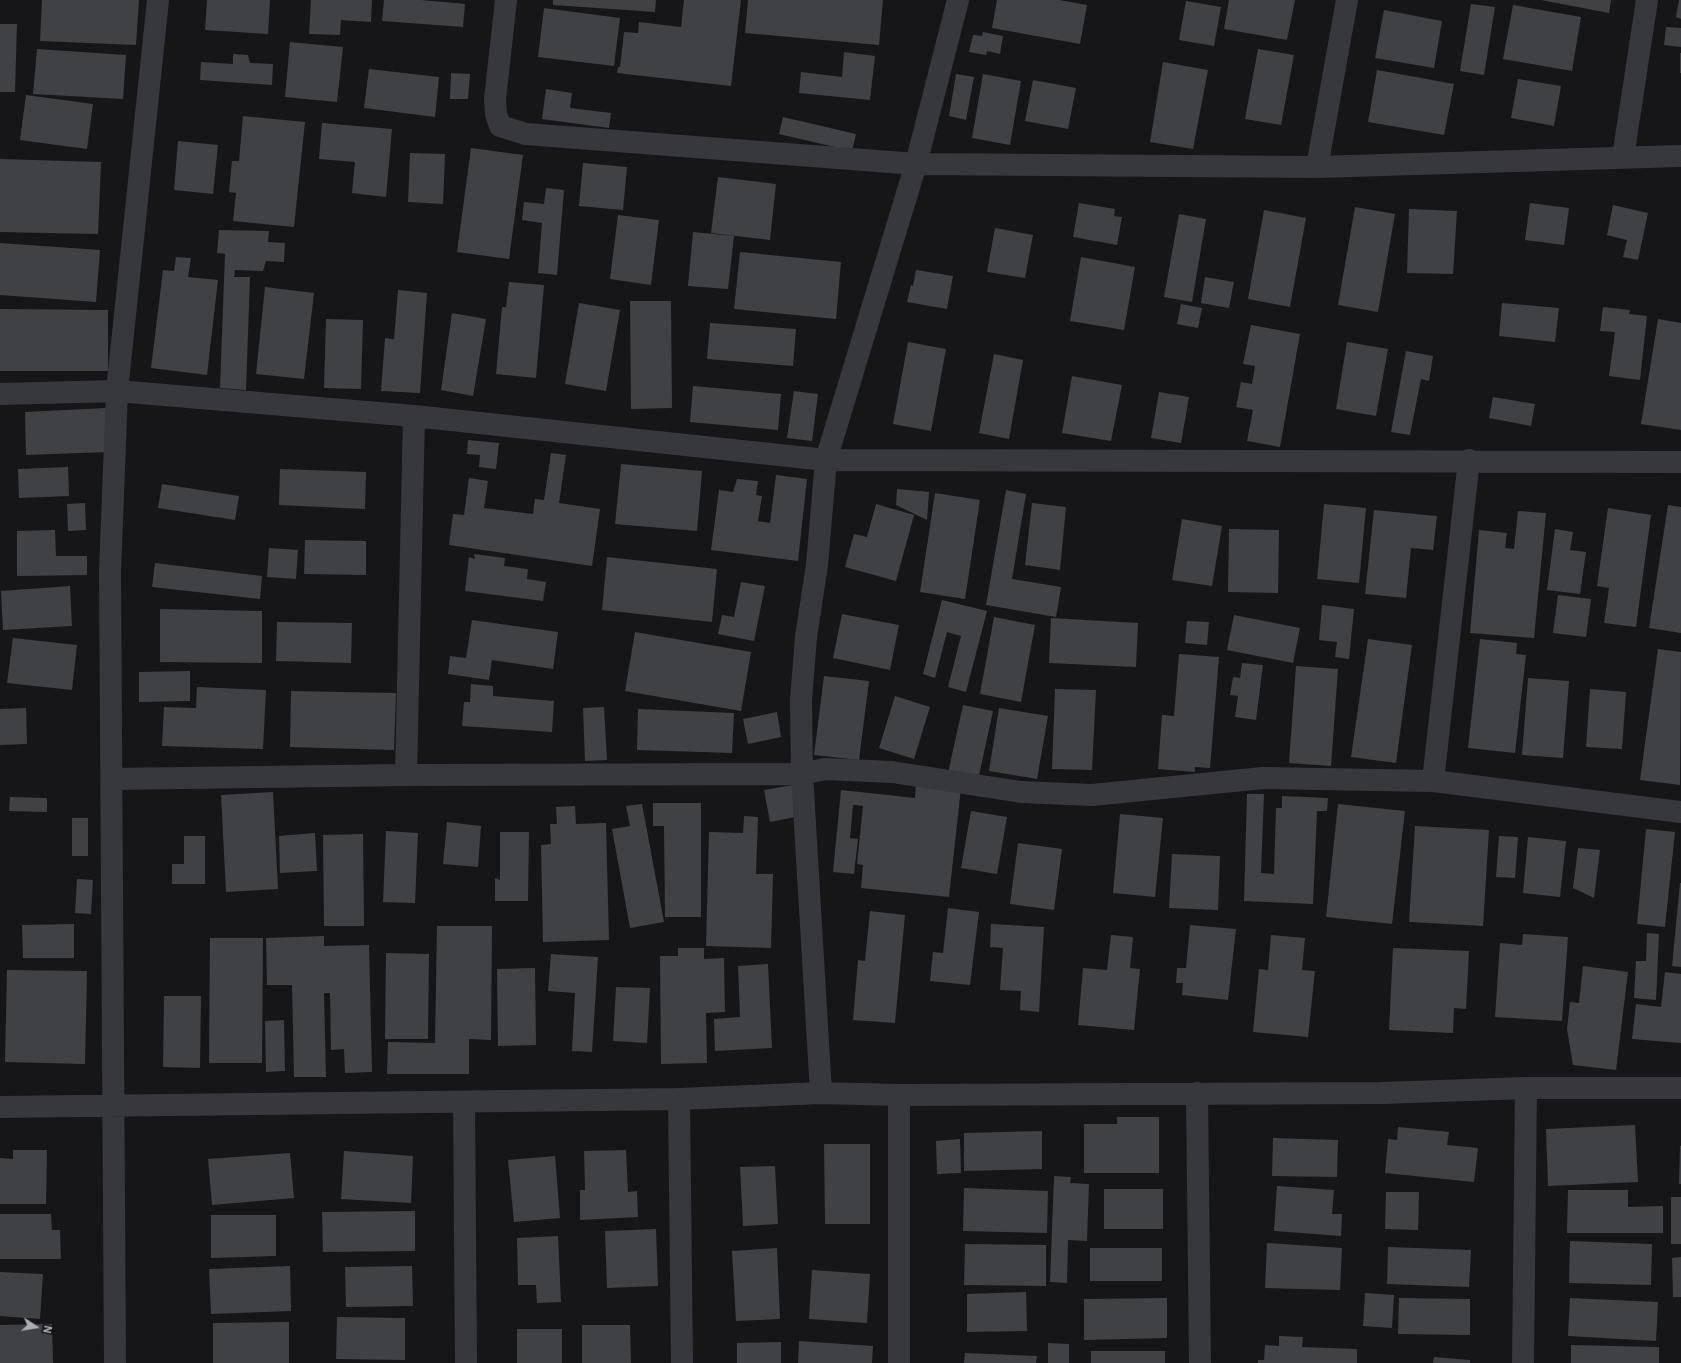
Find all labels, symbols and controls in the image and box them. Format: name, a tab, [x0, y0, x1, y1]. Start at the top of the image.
north arrow	[16, 1307, 56, 1347]
text: N	[40, 1324, 55, 1335]

